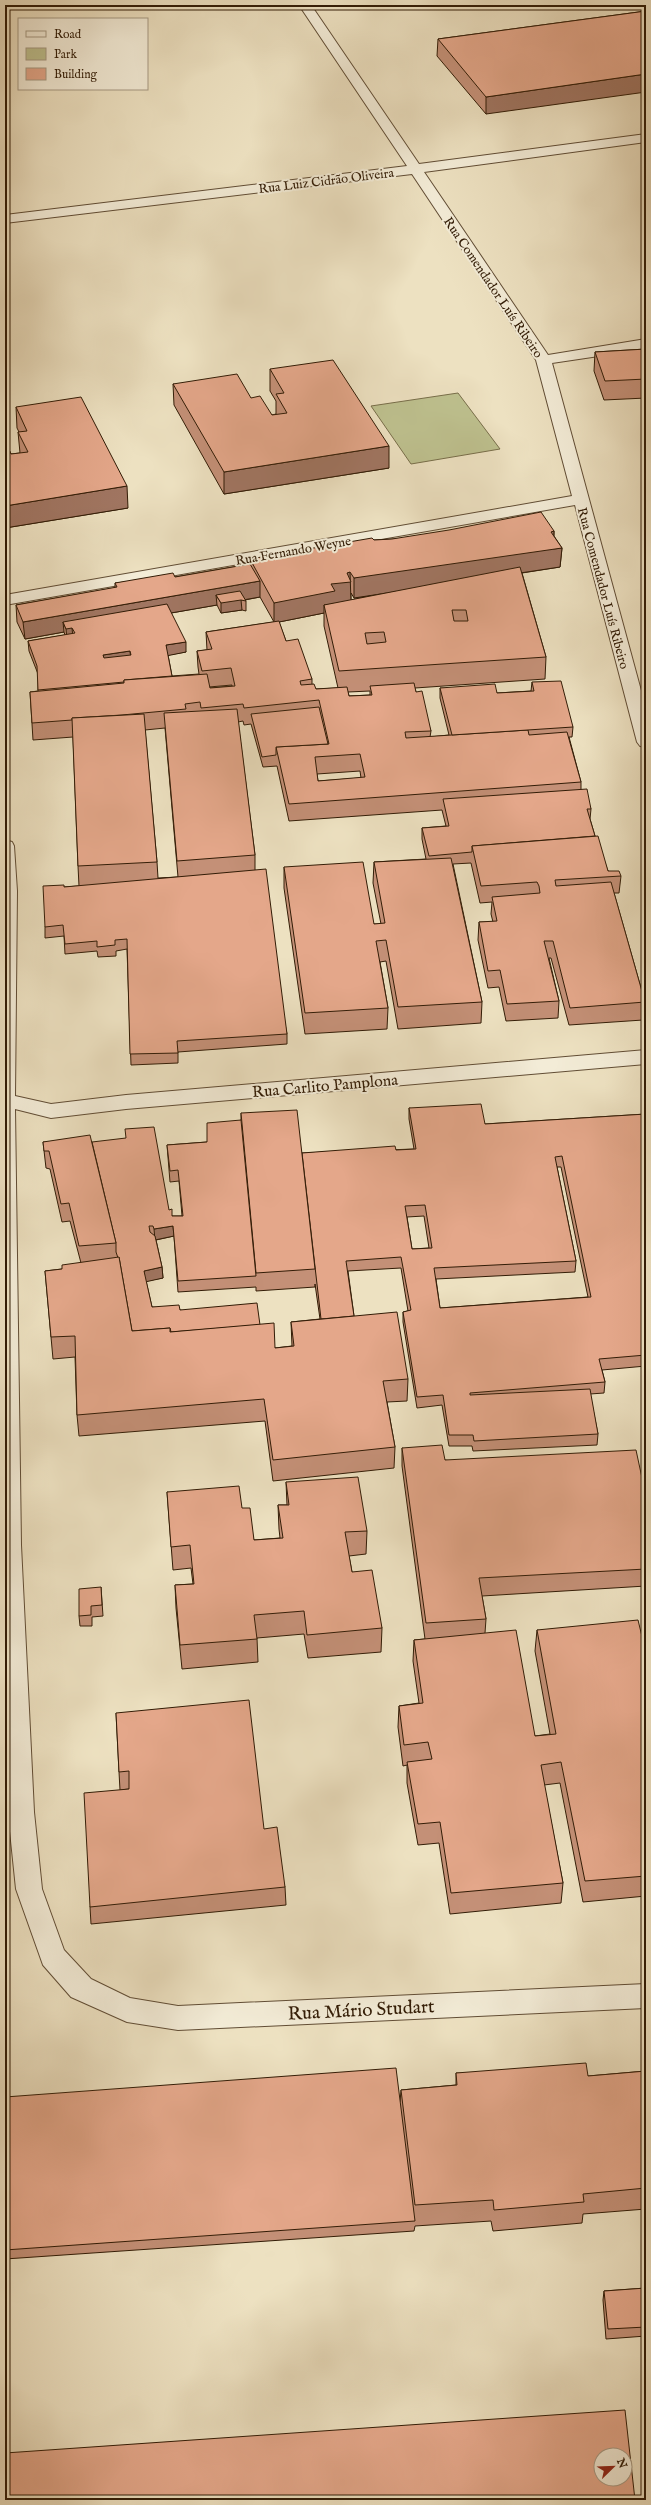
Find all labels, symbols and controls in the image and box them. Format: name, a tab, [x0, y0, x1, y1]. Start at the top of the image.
legend	[18, 18, 148, 90]
text: Road	[54, 27, 82, 42]
text: Park	[54, 47, 77, 62]
text: Building	[54, 67, 98, 82]
street label: Rua Luiz Cidrão Oliveira	[257, 165, 395, 198]
street label: Rua Comendador Luís Ribeiro	[439, 214, 546, 362]
street label: Rua Comendador Luís Ribeiro	[573, 506, 632, 671]
street label: Rua Fernando Weyne	[234, 533, 352, 570]
street label: Rua Carlito Pamplona	[251, 1071, 399, 1103]
street label: Rua Mário Studart	[287, 1995, 436, 2027]
north arrow	[593, 2447, 633, 2487]
text: N	[613, 2455, 630, 2471]

